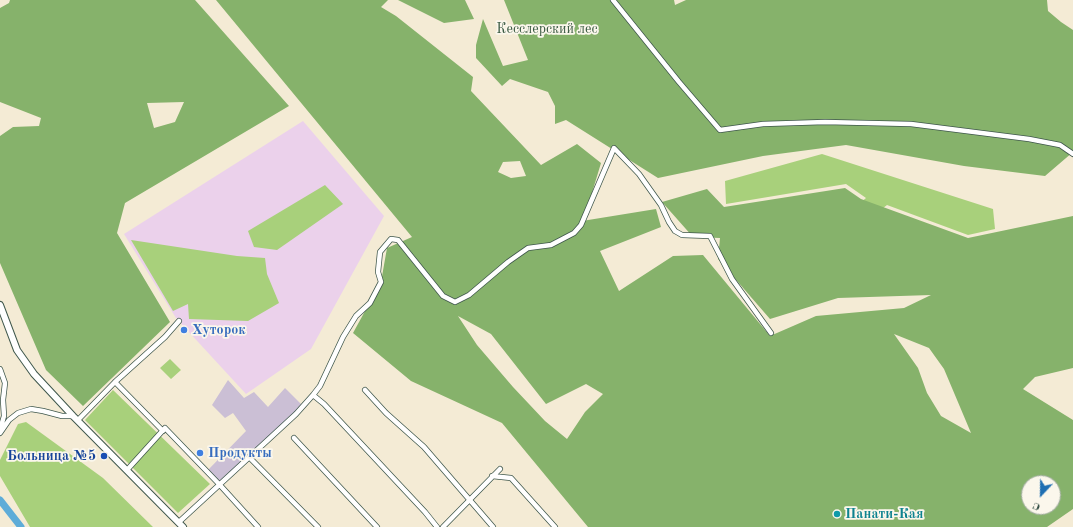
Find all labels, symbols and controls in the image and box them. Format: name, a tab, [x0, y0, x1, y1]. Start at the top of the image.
park label: Кесслерский лес	[496, 21, 598, 37]
place label: Хуторок	[192, 322, 246, 338]
marker: Хуторок	[179, 325, 189, 335]
place label: Продукты	[208, 445, 272, 461]
place label: Больница №5	[7, 448, 96, 464]
marker: Продукты	[195, 448, 205, 458]
marker: Больница №5	[99, 451, 109, 461]
north arrow	[1021, 475, 1061, 515]
text: С	[1031, 499, 1042, 512]
place label: Панати-Кая	[845, 506, 923, 522]
marker: Панати-Кая	[832, 509, 842, 519]

